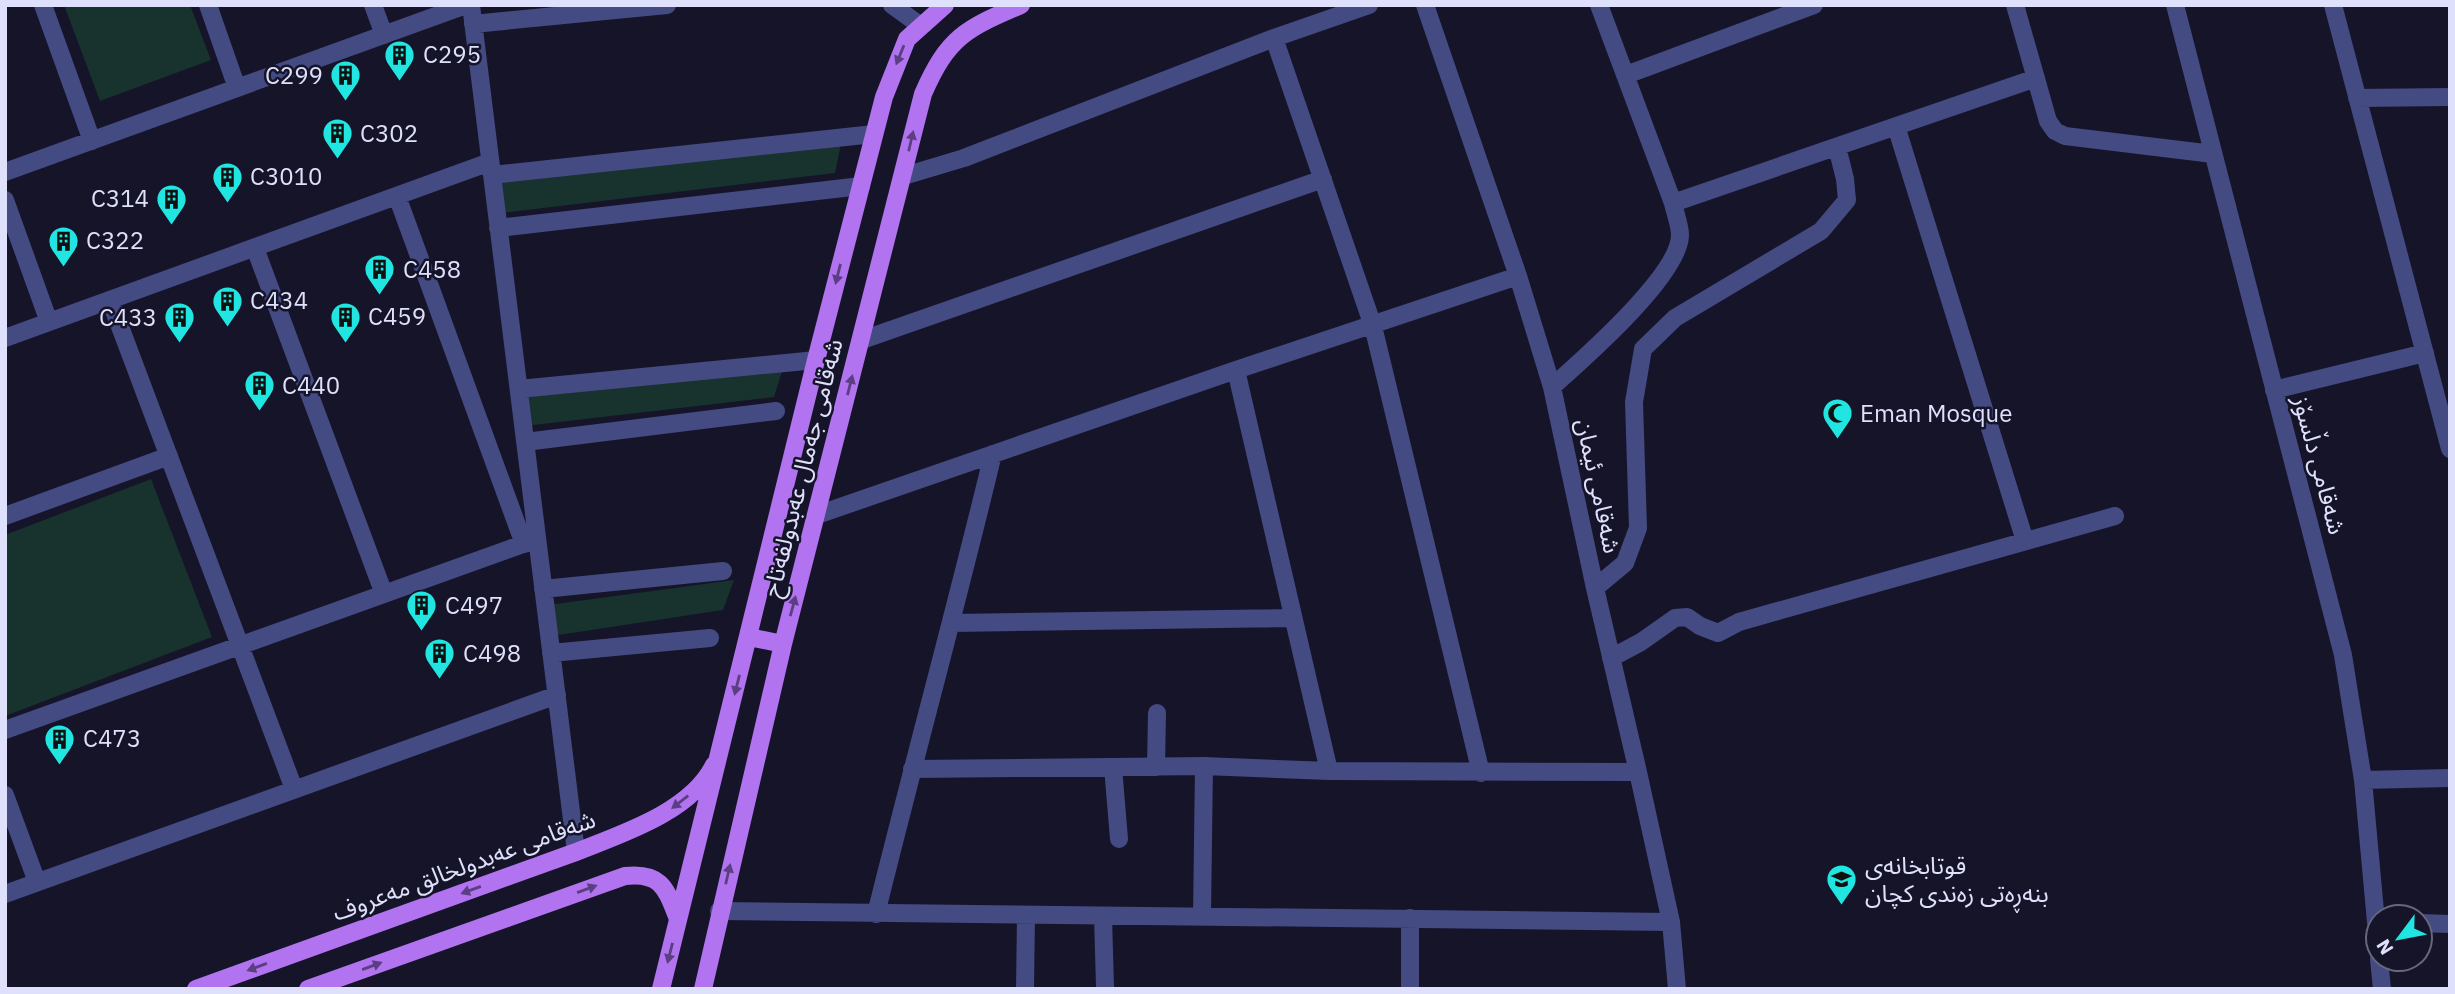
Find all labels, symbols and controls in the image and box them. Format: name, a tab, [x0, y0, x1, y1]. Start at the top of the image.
building icon: C295	[383, 38, 417, 82]
place label: C295	[423, 38, 481, 70]
one-way arrow	[894, 45, 905, 66]
place label: C299	[265, 59, 323, 91]
building icon: C299	[329, 59, 363, 103]
building icon: C302	[320, 117, 354, 161]
place label: C302	[360, 117, 418, 149]
one-way arrow	[906, 130, 917, 152]
building icon: C3010	[210, 160, 244, 204]
place label: C3010	[250, 160, 323, 192]
place label: C314	[91, 182, 149, 214]
building icon: C314	[155, 182, 189, 226]
building icon: C322	[46, 224, 80, 268]
place label: C322	[86, 224, 144, 256]
building icon: C458	[363, 253, 397, 297]
place label: C458	[403, 253, 461, 285]
one-way arrow	[832, 263, 843, 285]
building icon: C434	[210, 284, 244, 328]
place label: C434	[250, 284, 308, 316]
building icon: C459	[328, 300, 362, 344]
place label: C459	[368, 300, 426, 332]
place label: C433	[99, 301, 157, 333]
building icon: C433	[163, 301, 197, 345]
street label: شەقامی جەمال عەبدولفەتاح	[754, 335, 852, 601]
building icon: C440	[242, 369, 276, 413]
place label: C440	[282, 369, 340, 401]
one-way arrow	[845, 374, 856, 396]
street label: شەقامی دڵسۆز	[2286, 391, 2355, 538]
mosque icon: Eman Mosque	[1820, 397, 1854, 441]
place label: Eman Mosque	[1860, 397, 2012, 429]
street label: شەقامی ئیمان	[1569, 416, 1629, 556]
building icon: C497	[405, 589, 439, 633]
place label: C497	[445, 589, 503, 621]
one-way arrow	[788, 594, 799, 616]
building icon: C498	[423, 637, 457, 681]
place label: C498	[463, 637, 521, 669]
one-way arrow	[731, 674, 742, 696]
building icon: C473	[43, 722, 77, 766]
place label: C473	[83, 722, 141, 754]
one-way arrow	[671, 794, 689, 809]
street label: شەقامی عەبدولخالق مەعروف	[328, 803, 600, 928]
place label: قوتابخانەی بنەڕەتی زەندی کچان	[1865, 849, 2049, 914]
one-way arrow	[723, 863, 734, 885]
school or university icon: قوتابخانەی بنەڕەتی زەندی کچان	[1825, 863, 1859, 907]
one-way arrow	[576, 883, 597, 894]
one-way arrow	[460, 885, 481, 896]
north arrow	[2364, 903, 2434, 973]
text: N	[2371, 935, 2398, 959]
one-way arrow	[664, 942, 675, 964]
one-way arrow	[362, 960, 383, 971]
one-way arrow	[246, 962, 267, 973]

